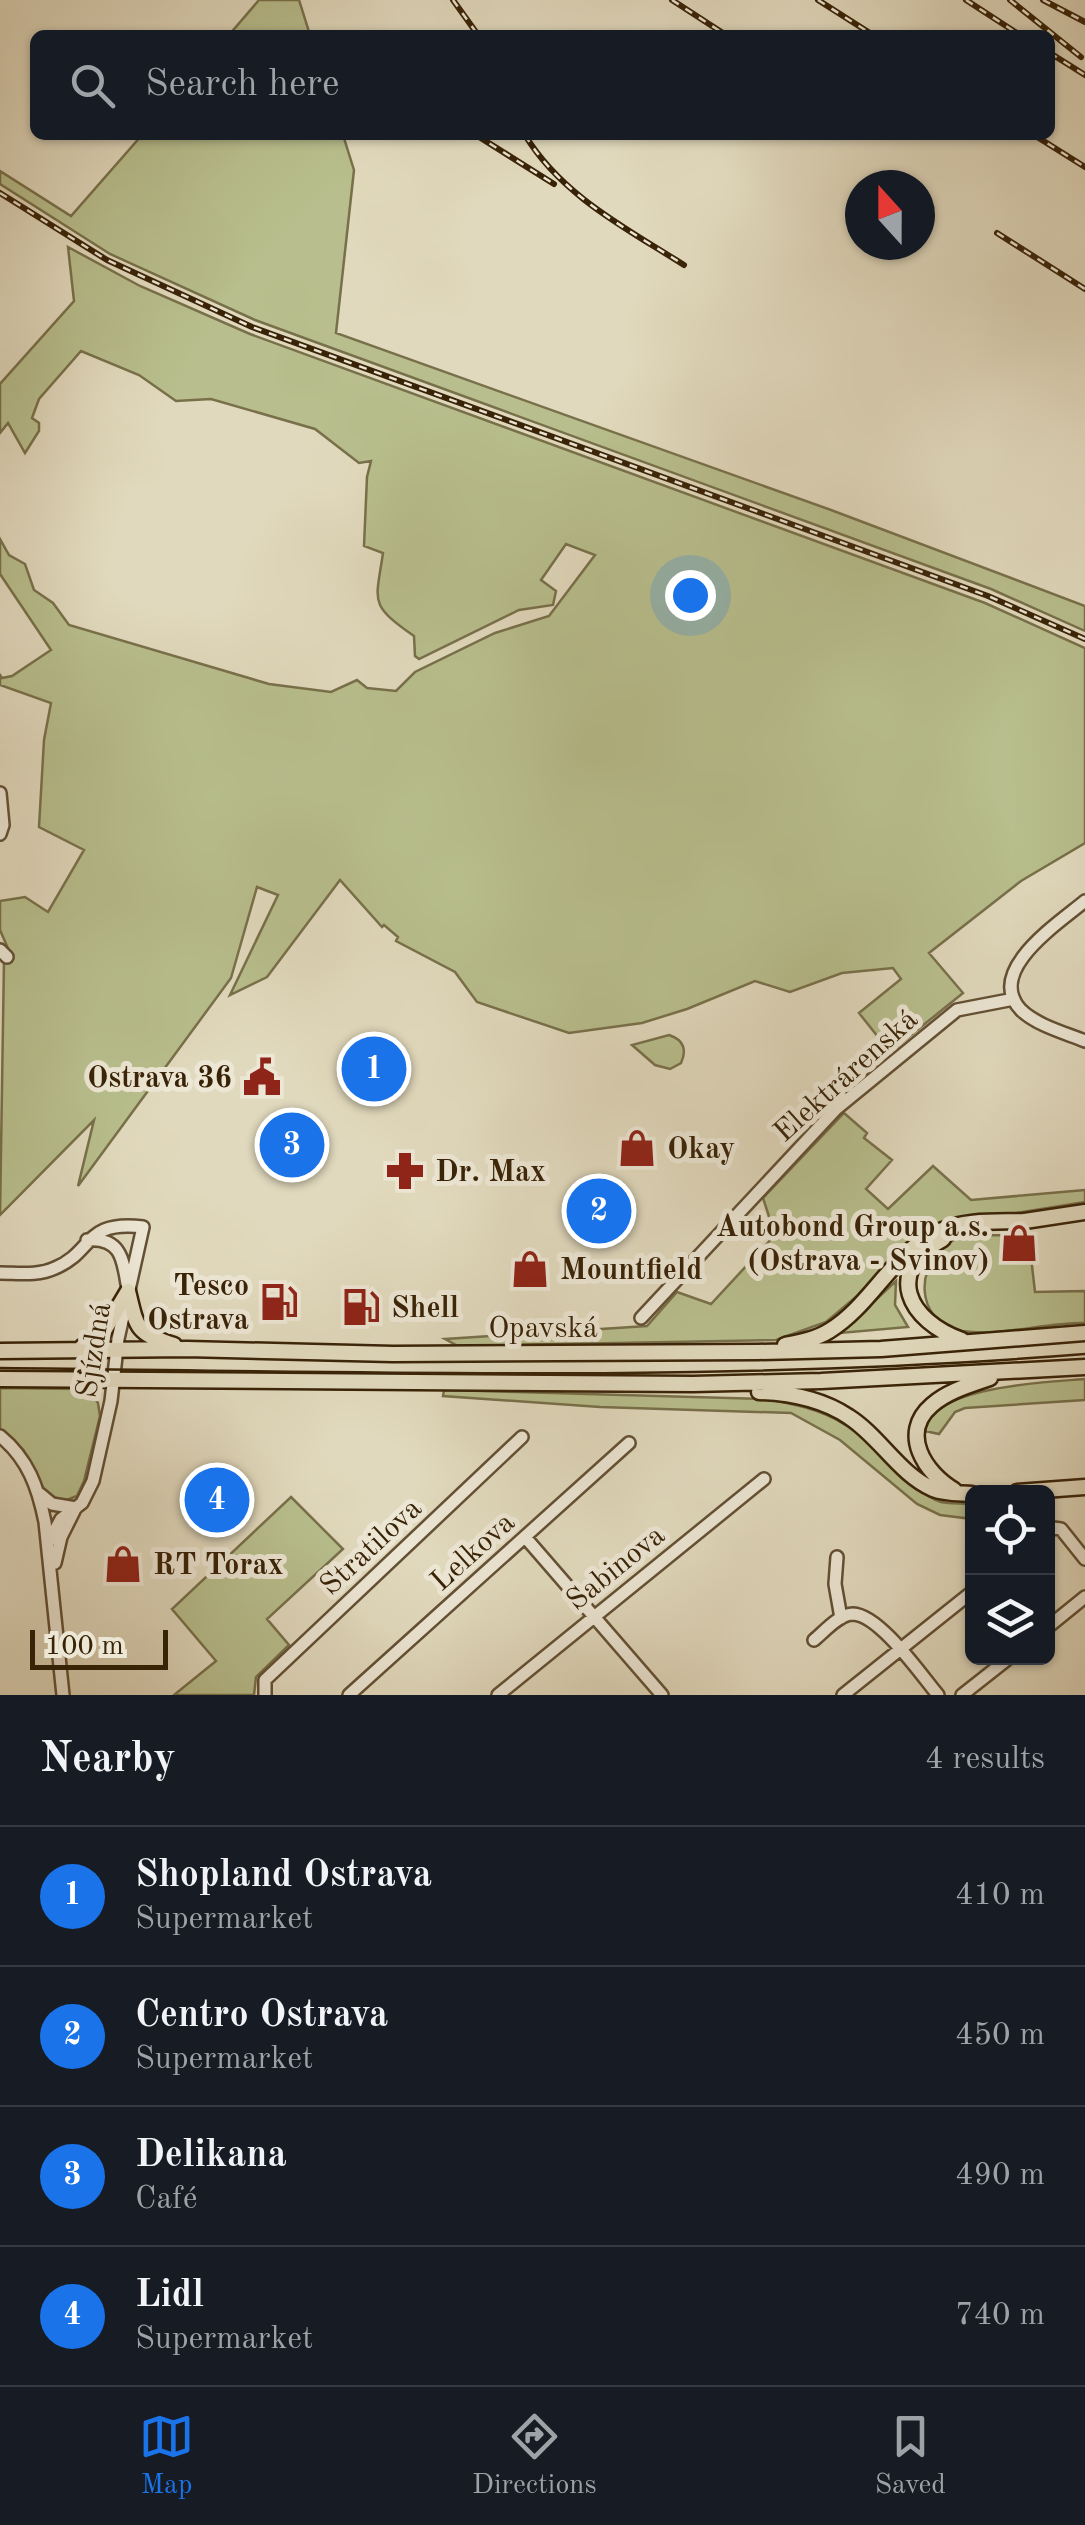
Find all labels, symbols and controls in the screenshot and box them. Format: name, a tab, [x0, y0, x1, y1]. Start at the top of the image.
search box	[30, 30, 1055, 140]
icon: search	[65, 58, 120, 113]
text: Search here	[145, 66, 340, 104]
north arrow	[845, 170, 935, 260]
your location	[665, 570, 716, 621]
street label: Elektrárenská	[769, 1004, 924, 1148]
pin: 1	[342, 1032, 406, 1106]
public building icon: Ostrava 36	[241, 1056, 283, 1098]
place label: Ostrava 36	[87, 1064, 232, 1094]
pin: 3	[260, 1108, 324, 1182]
shop icon: Okay	[616, 1127, 658, 1169]
place label: Okay	[667, 1135, 735, 1165]
pharmacy icon: Dr. Max	[384, 1150, 426, 1192]
place label: Dr. Max	[435, 1158, 546, 1188]
pin: 2	[566, 1174, 632, 1248]
place label: Autobond Group a.s. (Ostrava - Svinov)	[716, 1213, 989, 1277]
shop icon: Autobond Group a.s. (Ostrava - Svinov)	[998, 1222, 1040, 1264]
shop icon: Mountfield	[509, 1248, 551, 1290]
place label: Mountfield	[560, 1256, 702, 1286]
place label: Tesco Ostrava	[147, 1272, 249, 1336]
fuel station icon: Tesco Ostrava	[258, 1281, 300, 1323]
fuel station icon: Shell	[340, 1286, 382, 1328]
place label: Shell	[391, 1294, 459, 1324]
street label: Sjízdná	[73, 1300, 117, 1400]
street label: Opavská	[488, 1314, 598, 1344]
pin: 4	[184, 1462, 250, 1538]
map controls	[965, 1485, 1055, 1665]
button: locate	[965, 1485, 1055, 1575]
street label: Stratilova	[315, 1493, 428, 1602]
street label: Lelkova	[426, 1507, 521, 1597]
street label: Sabinova	[562, 1520, 671, 1617]
shop icon: RT Torax	[102, 1543, 144, 1585]
place label: RT Torax	[153, 1551, 283, 1581]
button: layers	[965, 1575, 1055, 1665]
scale bar	[30, 1625, 168, 1670]
text: 100 m	[45, 1633, 124, 1661]
text: Nearby	[40, 1739, 176, 1781]
text: 4 results	[925, 1744, 1045, 1776]
text: Shopland Ostrava	[135, 1857, 432, 1895]
text: 1	[63, 1880, 82, 1912]
text: 410 m	[955, 1880, 1045, 1912]
text: Supermarket	[135, 1904, 313, 1936]
text: Centro Ostrava	[135, 1997, 388, 2035]
text: 2	[63, 2020, 82, 2052]
text: 450 m	[955, 2020, 1045, 2052]
text: Supermarket	[135, 2044, 313, 2076]
text: Delikana	[135, 2137, 287, 2175]
text: 3	[63, 2160, 82, 2192]
text: 490 m	[955, 2160, 1045, 2192]
text: Café	[135, 2184, 198, 2216]
text: Lidl	[135, 2277, 204, 2315]
text: 4	[63, 2300, 82, 2332]
text: 740 m	[955, 2300, 1045, 2332]
text: Supermarket	[135, 2324, 313, 2356]
tab: Map	[139, 2409, 194, 2504]
tab: Directions	[472, 2409, 597, 2504]
tab: Saved	[875, 2409, 946, 2504]

